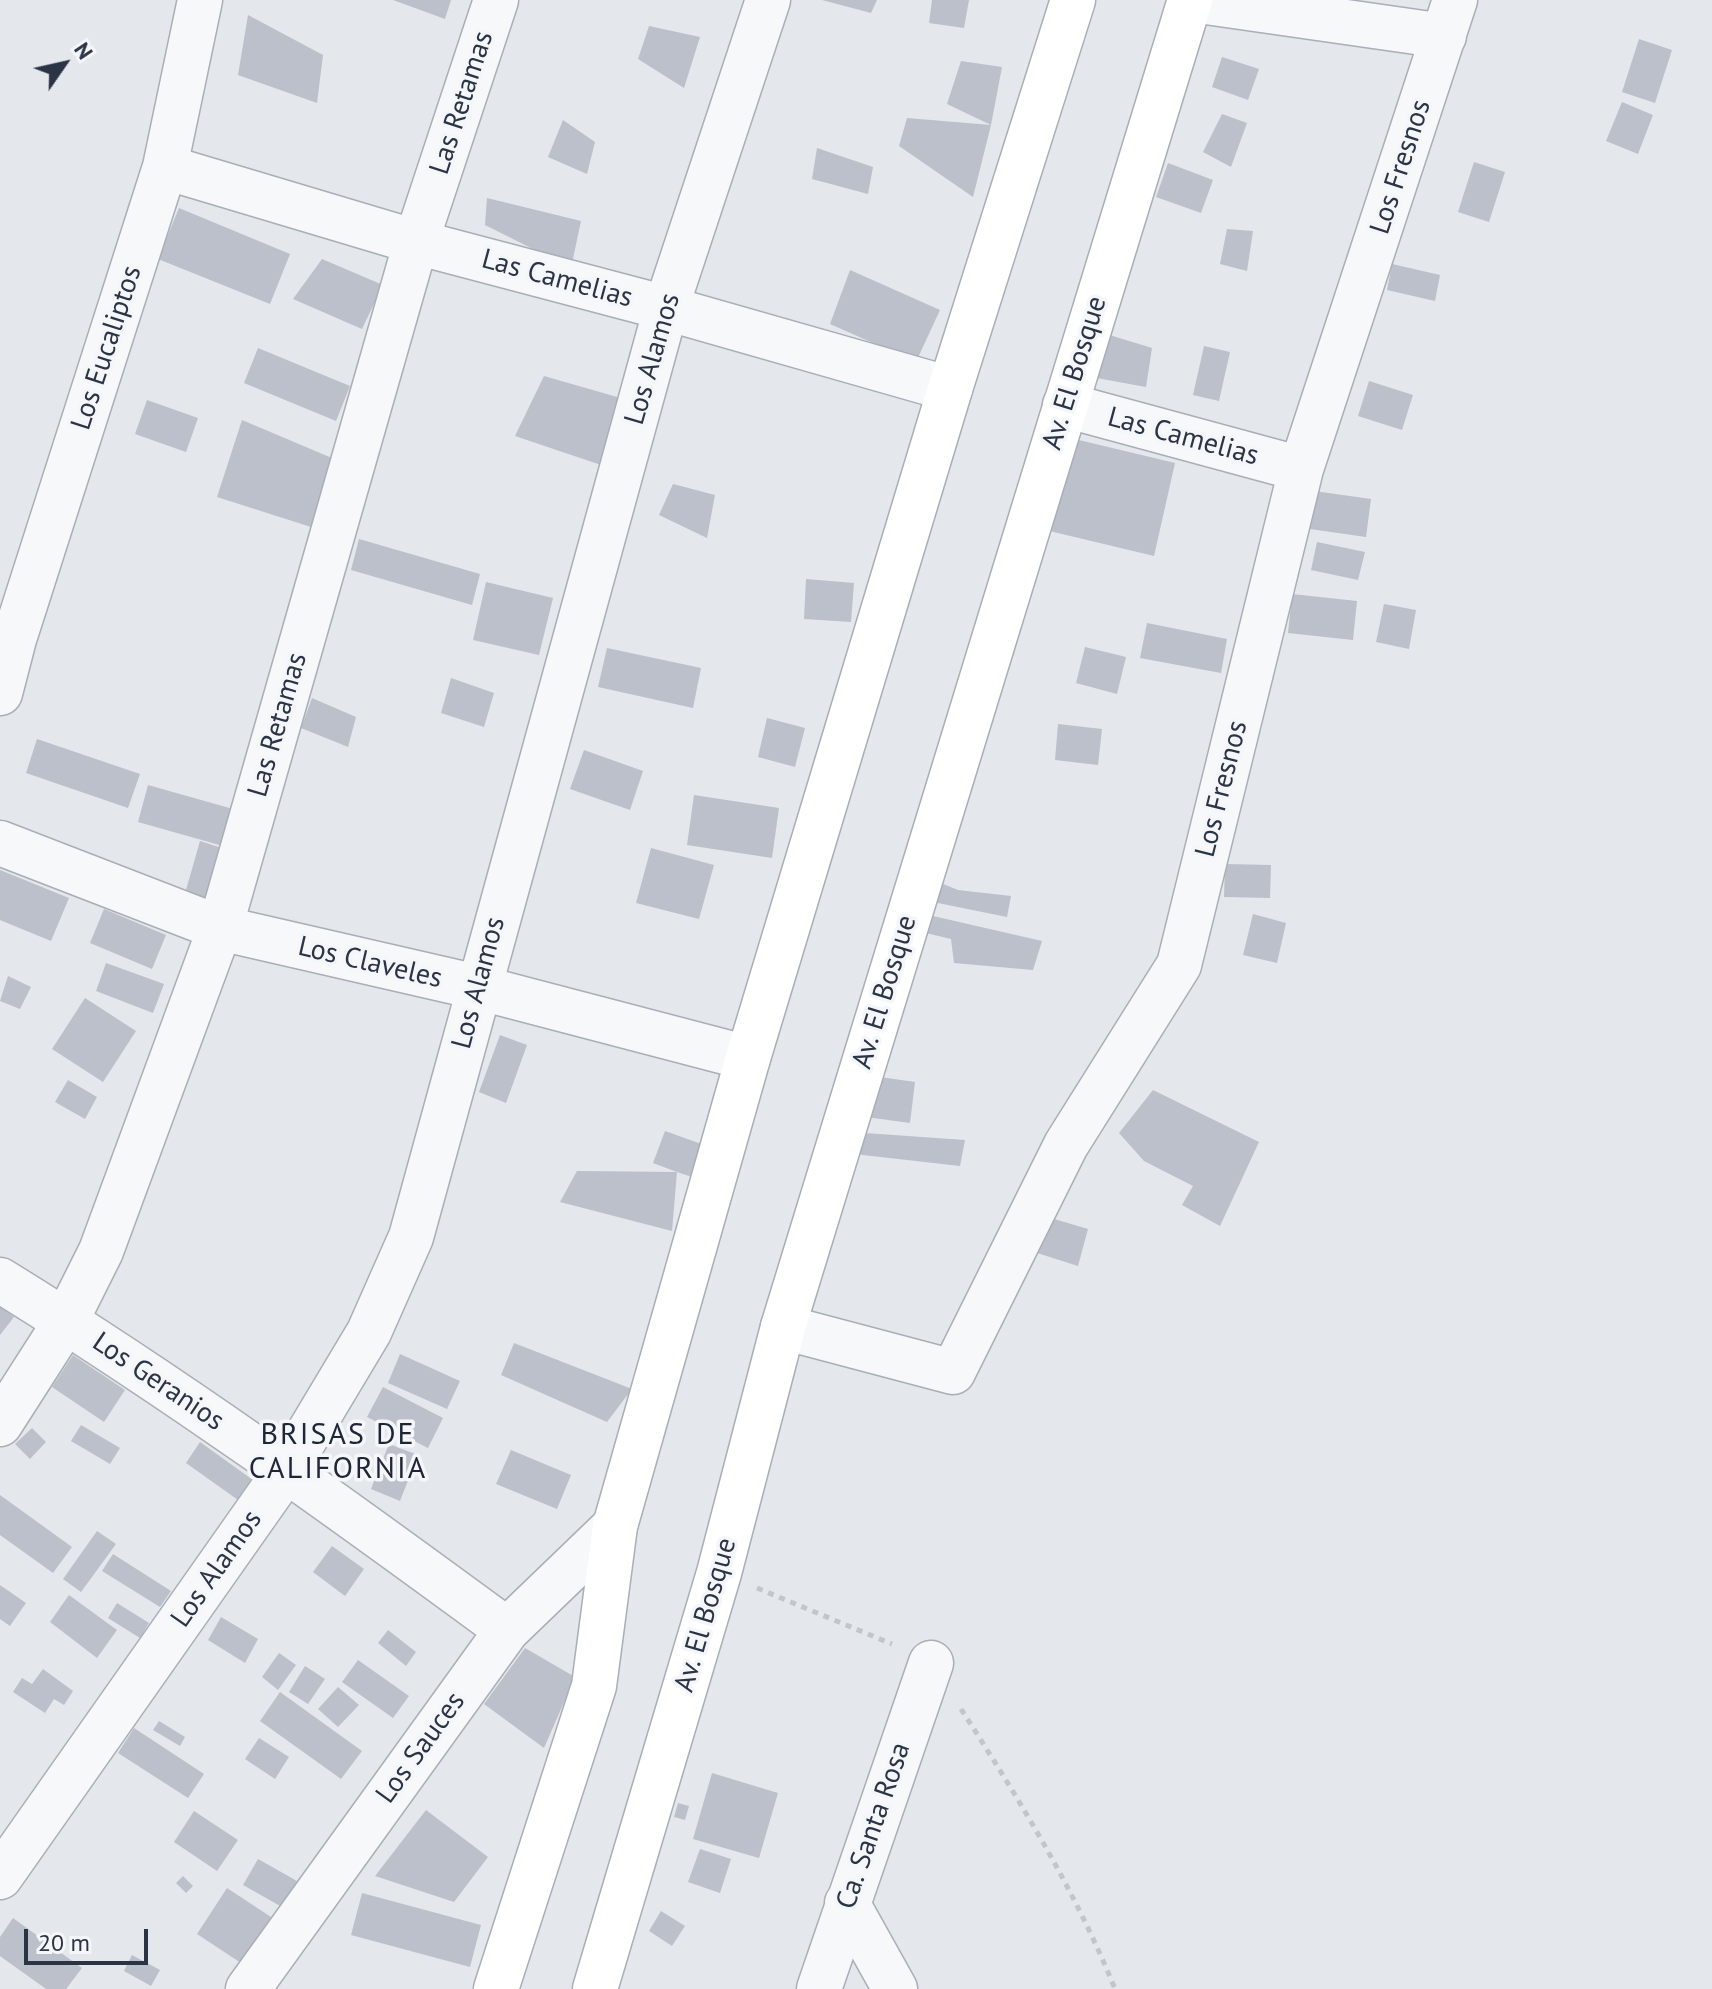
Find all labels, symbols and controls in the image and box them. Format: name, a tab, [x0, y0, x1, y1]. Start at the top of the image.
north arrow	[24, 24, 104, 104]
street label: Las Retamas	[423, 27, 501, 179]
text: N	[68, 37, 100, 64]
street label: Los Fresnos	[1364, 96, 1438, 238]
street label: Las Camelias	[478, 243, 636, 315]
street label: Los Eucaliptos	[65, 262, 149, 434]
street label: Los Alamos	[618, 289, 688, 429]
street label: Av. El Bosque	[1036, 292, 1114, 454]
street label: Las Camelias	[1104, 401, 1262, 473]
street label: Las Retamas	[241, 649, 315, 801]
street label: Los Fresnos	[1189, 717, 1255, 861]
street label: Av. El Bosque	[846, 911, 924, 1073]
street label: Los Alamos	[445, 913, 513, 1053]
street label: Los Claveles	[295, 930, 445, 996]
street label: Los Geranios	[86, 1326, 230, 1438]
district label: BRISAS DE CALIFORNIA	[249, 1417, 427, 1488]
street label: Los Alamos	[165, 1504, 269, 1634]
street label: Av. El Bosque	[668, 1534, 744, 1696]
street label: Los Sauces	[370, 1686, 472, 1810]
street label: Ca. Santa Rosa	[830, 1738, 918, 1914]
scale bar	[28, 1913, 152, 1963]
text: 20 m	[38, 1927, 90, 1958]

